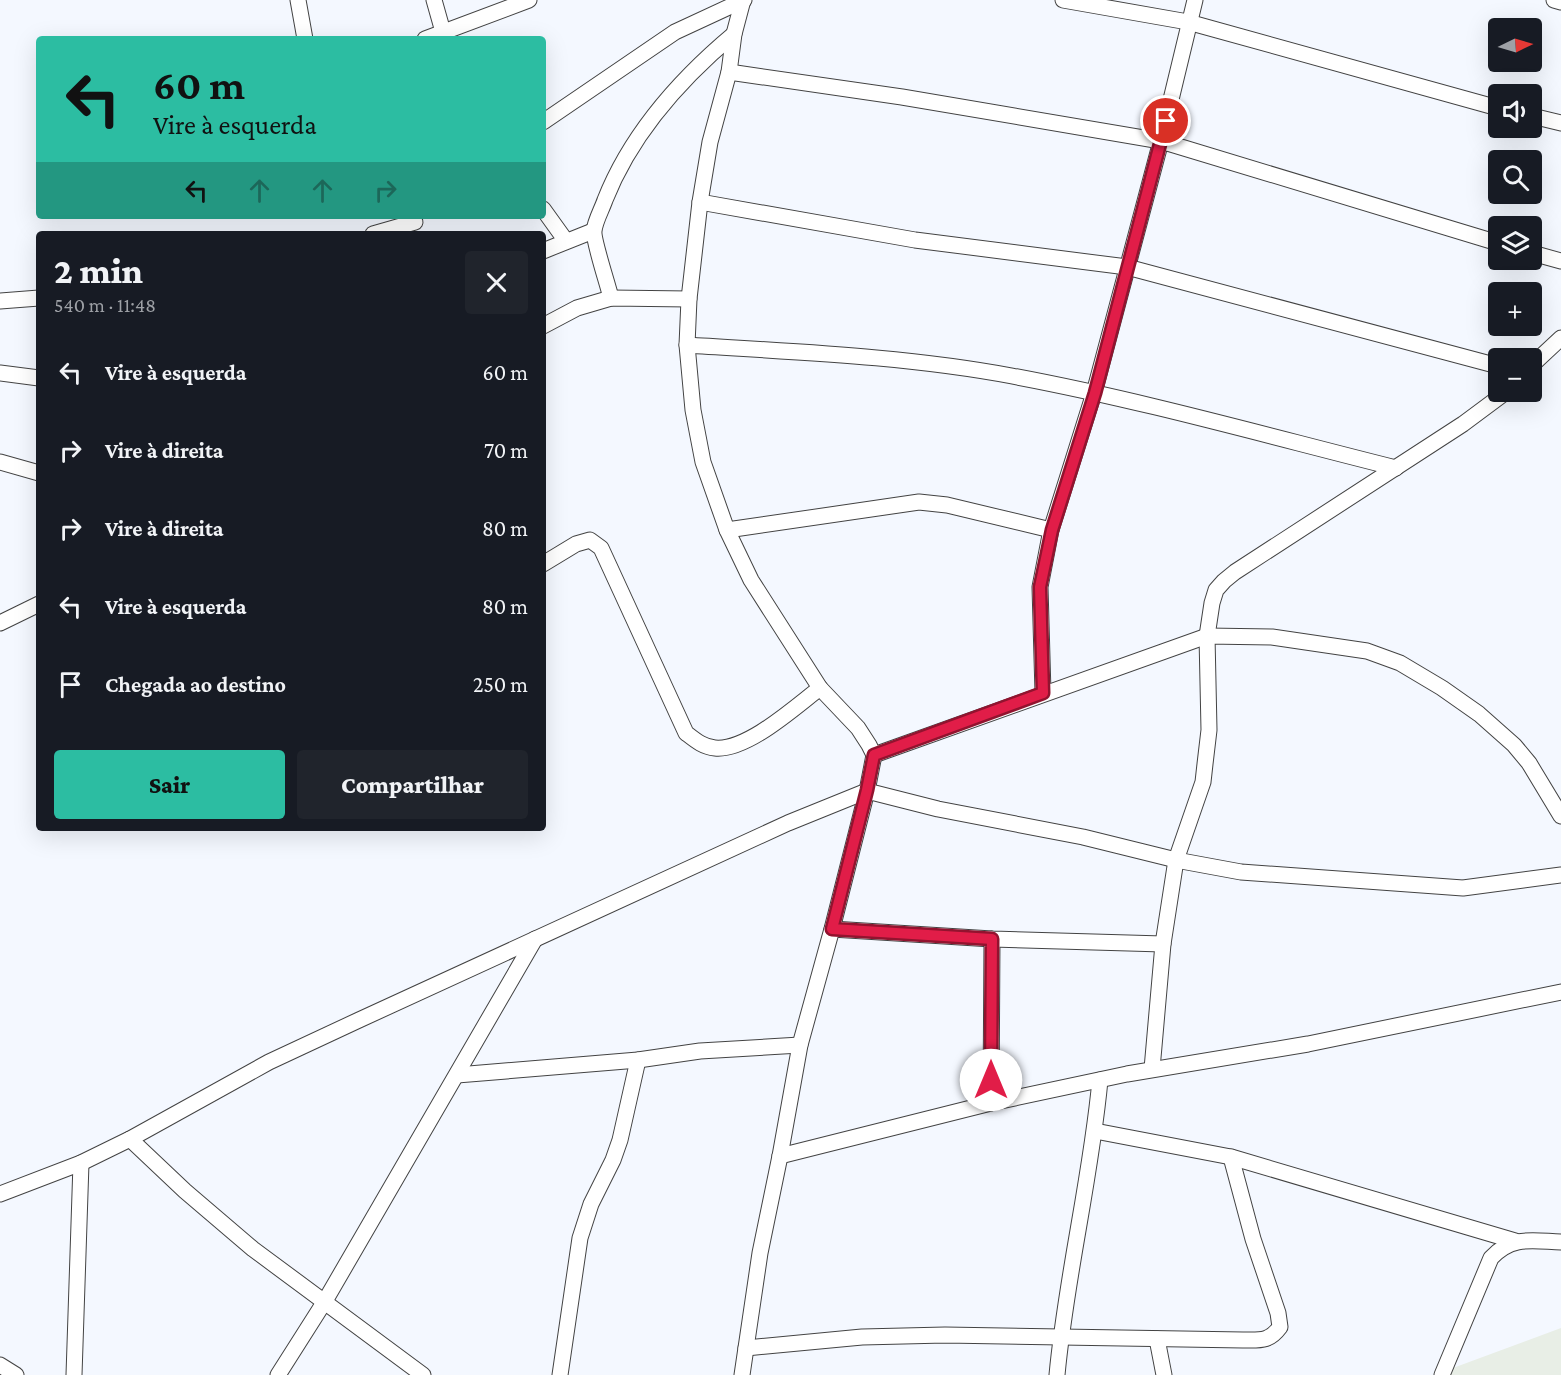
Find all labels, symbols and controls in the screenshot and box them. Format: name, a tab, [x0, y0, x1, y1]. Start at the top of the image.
north arrow	[1488, 18, 1542, 72]
map controls	[1488, 18, 1542, 402]
icon: left	[54, 60, 132, 138]
text: 60 m	[153, 61, 245, 108]
button: sound	[1488, 84, 1542, 138]
pin	[1140, 95, 1191, 146]
icon: arrive	[1149, 104, 1182, 137]
text: Vire à esquerda	[153, 110, 317, 140]
button: search	[1488, 150, 1542, 204]
icon: left	[180, 174, 213, 207]
icon: ahead	[243, 174, 276, 207]
icon: ahead	[306, 174, 339, 207]
icon: right	[369, 174, 402, 207]
button: layers	[1488, 216, 1542, 270]
text: 2 min	[54, 251, 143, 291]
button: close	[465, 251, 528, 314]
button: +	[1488, 282, 1542, 336]
text: 540 m · 11:48	[54, 294, 156, 316]
button: −	[1488, 348, 1542, 402]
icon: left	[54, 356, 87, 389]
text: Vire à esquerda	[105, 360, 246, 385]
text: 60 m	[483, 360, 528, 385]
icon: right	[54, 434, 87, 467]
text: Vire à direita	[105, 438, 224, 463]
text: 70 m	[484, 438, 528, 463]
icon: right	[54, 512, 87, 545]
text: Vire à direita	[105, 516, 224, 541]
text: 80 m	[482, 516, 528, 541]
icon: left	[54, 590, 87, 623]
text: Vire à esquerda	[105, 594, 246, 619]
text: 80 m	[482, 594, 528, 619]
icon: arrive	[54, 668, 87, 701]
text: Chegada ao destino	[105, 672, 286, 697]
text: 250 m	[473, 672, 528, 697]
button: Sair	[54, 750, 285, 819]
button: Compartilhar	[297, 750, 528, 819]
position arrow	[959, 1048, 1023, 1112]

